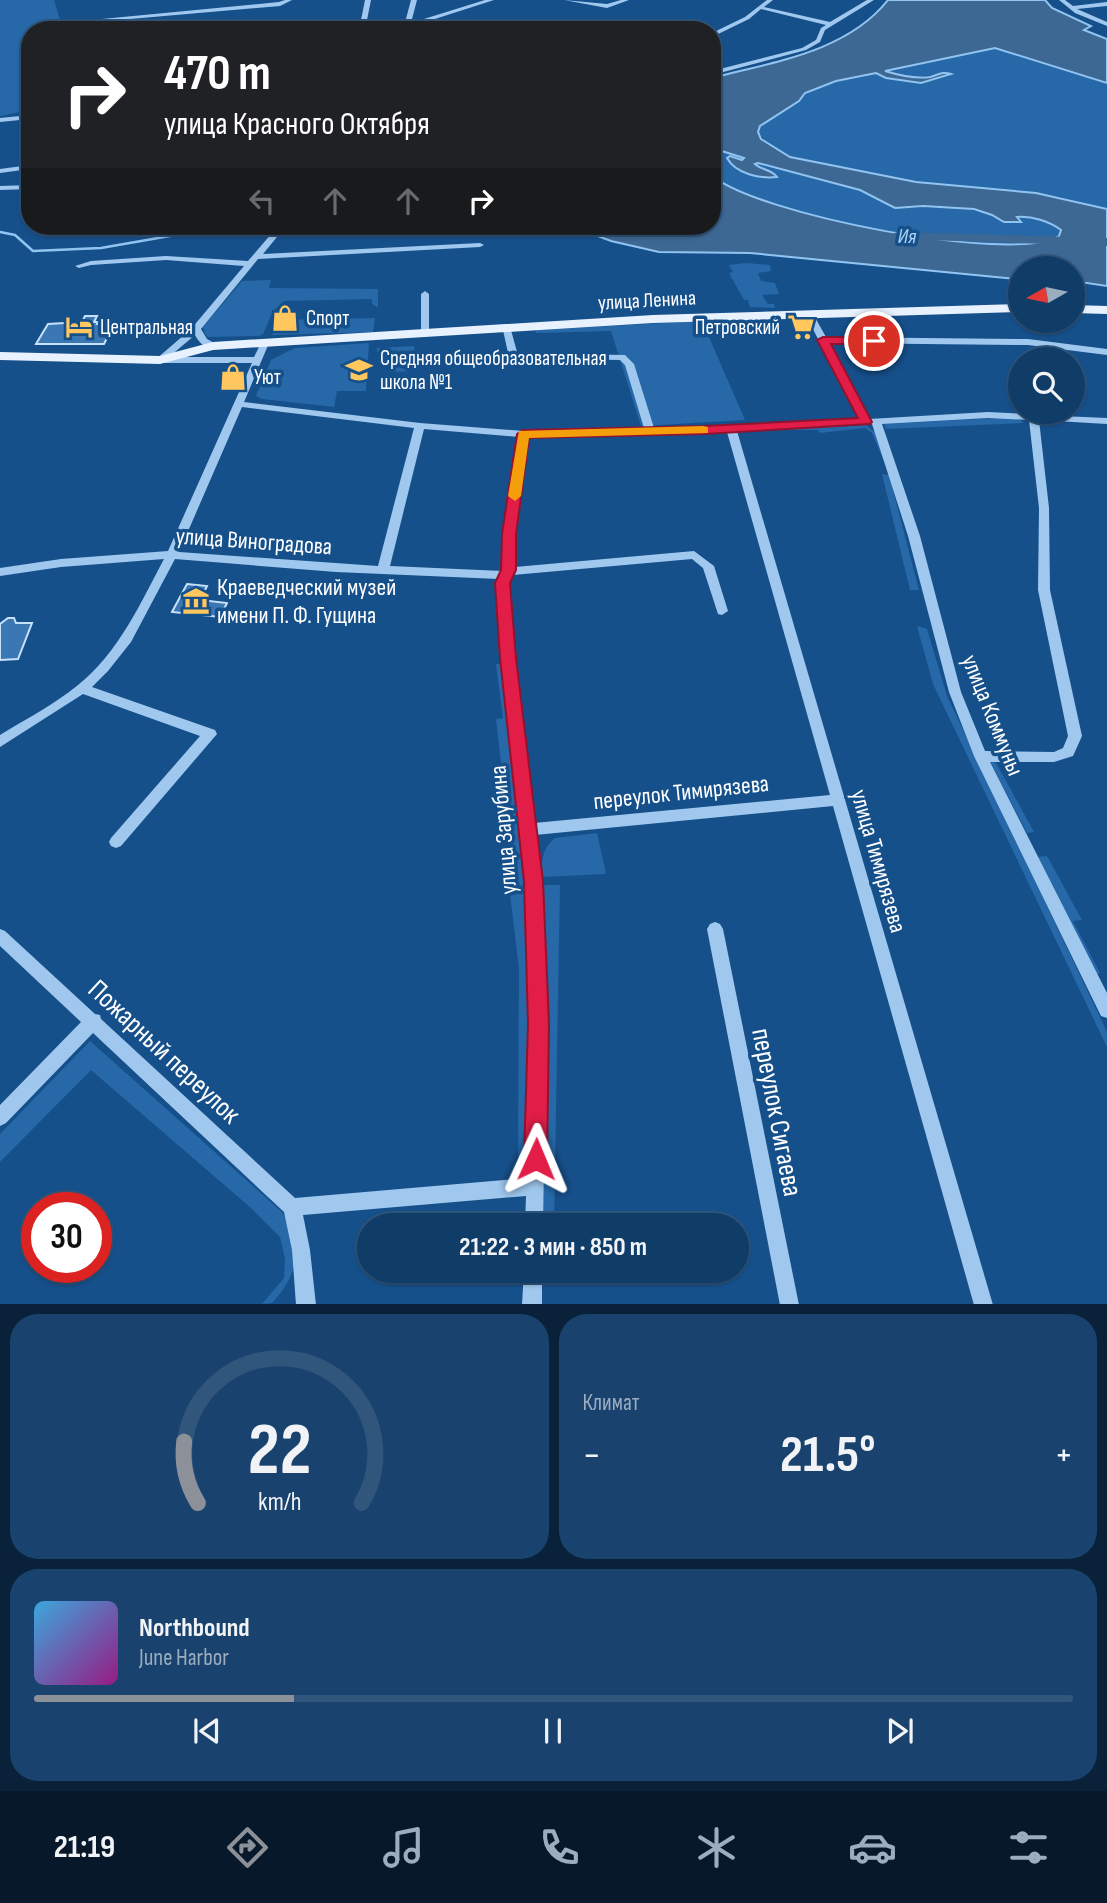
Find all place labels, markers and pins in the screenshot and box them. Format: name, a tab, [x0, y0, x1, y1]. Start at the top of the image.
shop icon: Спорт	[270, 303, 300, 333]
place label: Спорт	[306, 306, 349, 331]
pin	[844, 311, 904, 371]
hotel icon: Центральная	[64, 312, 94, 342]
supermarket icon: Петровский	[786, 312, 816, 342]
place label: Центральная	[100, 315, 193, 340]
place label: Петровский	[695, 315, 780, 340]
place label: Средняя общеобразовательная школа №1	[380, 346, 607, 395]
school or university icon: Средняя общеобразовательная школа №1	[344, 355, 374, 385]
shop icon: Уют	[218, 362, 248, 392]
place label: Уют	[254, 365, 281, 390]
place label: Краеведческий музей имени П. Ф. Гущина	[217, 573, 396, 630]
museum icon: Краеведческий музей имени П. Ф. Гущина	[181, 586, 211, 616]

